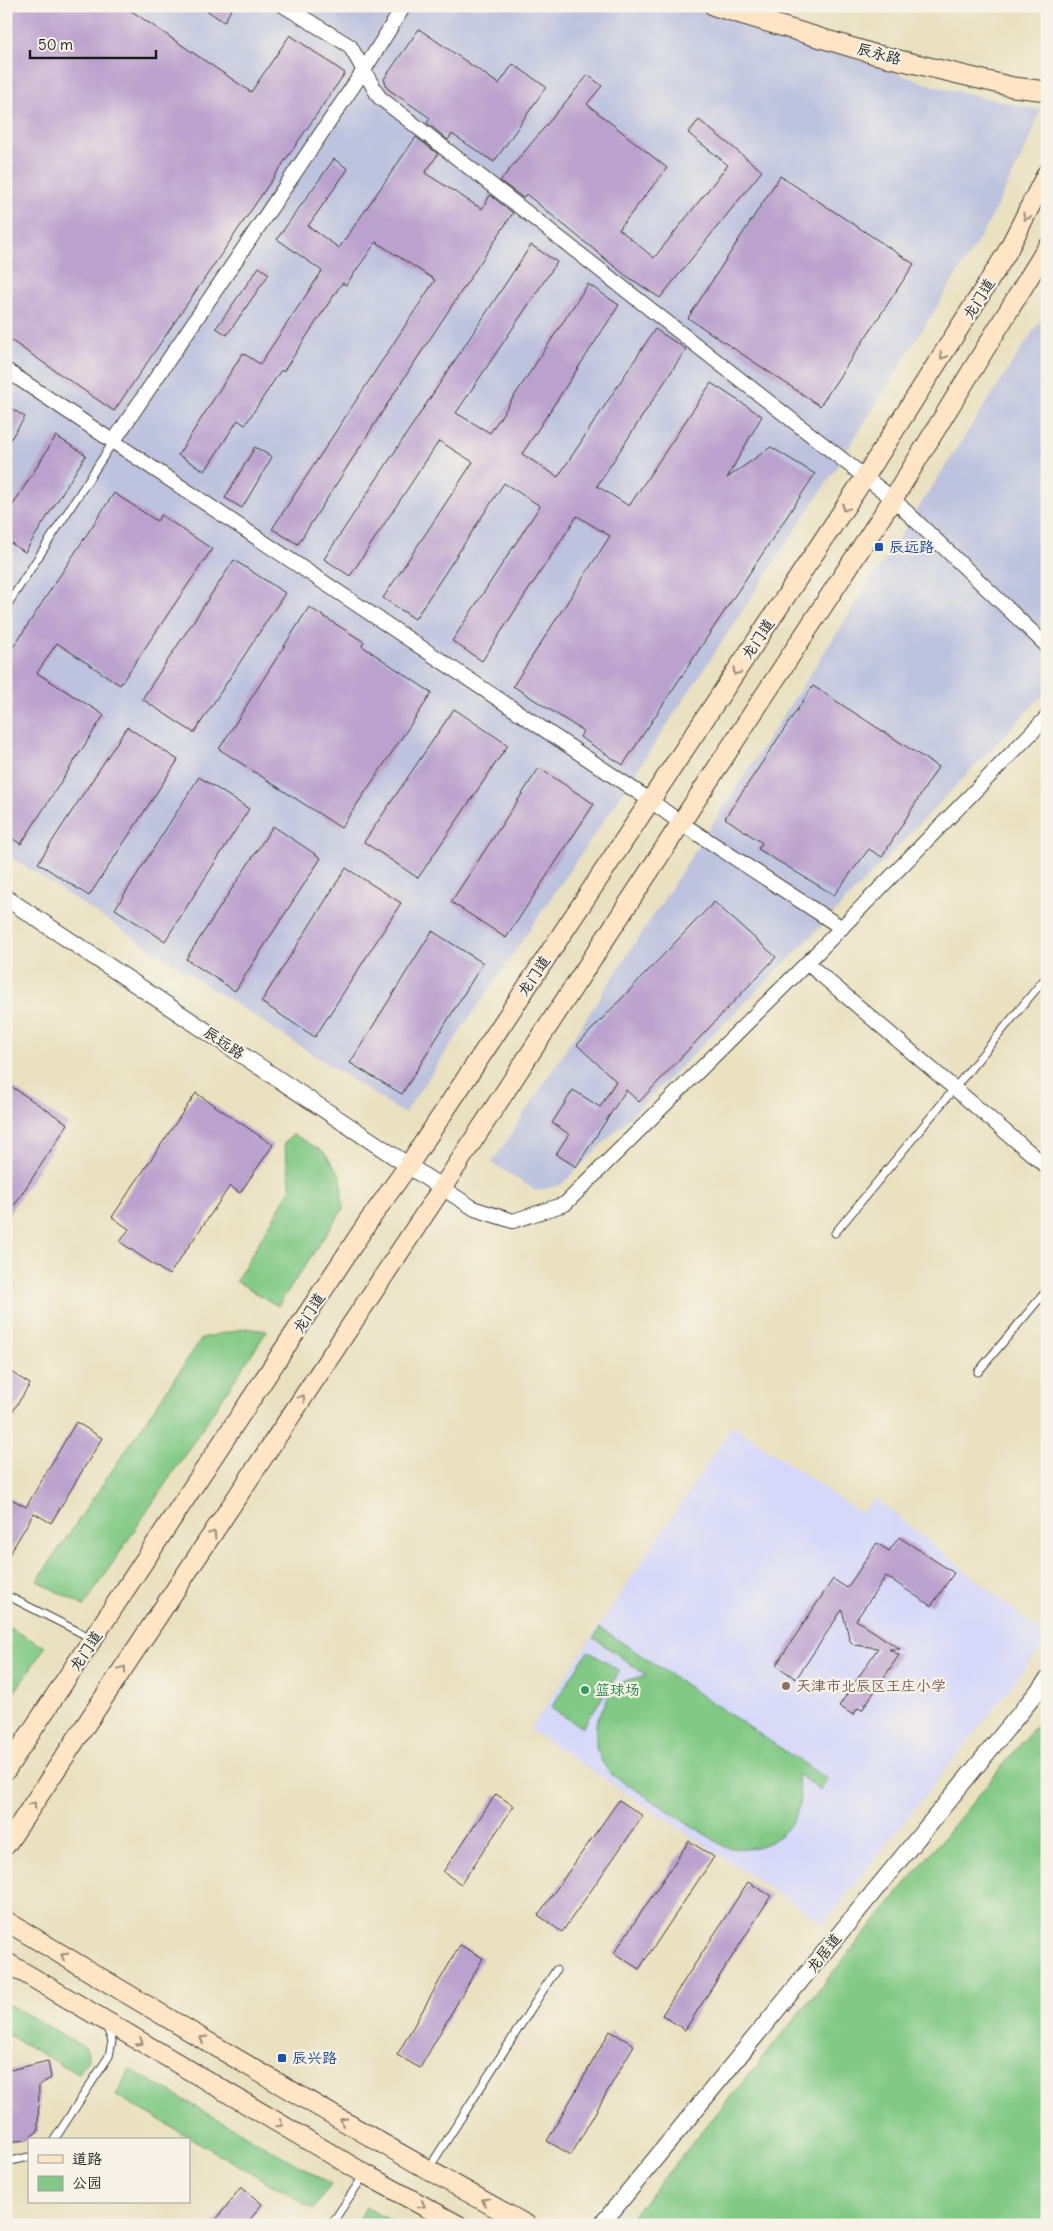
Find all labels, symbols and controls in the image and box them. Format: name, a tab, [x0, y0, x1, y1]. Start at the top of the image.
scale bar	[30, 28, 156, 60]
text: 50 m	[38, 35, 73, 54]
street label: 辰永路	[855, 39, 903, 69]
one-way arrow	[1022, 212, 1032, 221]
street label: 龙门道	[959, 275, 999, 323]
one-way arrow	[939, 351, 949, 360]
one-way arrow	[842, 502, 851, 511]
place label: 辰远路	[889, 537, 934, 556]
marker: 辰远路	[873, 541, 885, 553]
street label: 龙门道	[737, 615, 778, 663]
one-way arrow	[733, 666, 742, 676]
street label: 龙门道	[513, 952, 554, 1000]
street label: 辰远路	[200, 1022, 248, 1063]
street label: 龙门道	[288, 1289, 329, 1337]
one-way arrow	[296, 1394, 306, 1403]
one-way arrow	[207, 1530, 216, 1539]
street label: 龙门道	[65, 1627, 106, 1675]
one-way arrow	[117, 1665, 126, 1675]
place label: 天津市北辰区王庄小学	[796, 1676, 946, 1695]
place label: 篮球场	[595, 1680, 640, 1699]
marker: 天津市北辰区王庄小学	[780, 1680, 792, 1692]
marker: 篮球场	[579, 1684, 591, 1696]
one-way arrow	[27, 1801, 36, 1810]
street label: 龙居道	[802, 1929, 845, 1976]
one-way arrow	[60, 1952, 69, 1962]
one-way arrow	[135, 2036, 144, 2045]
one-way arrow	[199, 2036, 208, 2046]
place label: 辰兴路	[292, 2048, 337, 2067]
marker: 辰兴路	[276, 2052, 288, 2064]
one-way arrow	[275, 2118, 284, 2128]
one-way arrow	[340, 2118, 349, 2128]
legend	[28, 2138, 190, 2204]
text: 道路	[72, 2149, 102, 2168]
text: 公园	[72, 2173, 102, 2192]
one-way arrow	[416, 2198, 425, 2208]
one-way arrow	[481, 2198, 490, 2208]

